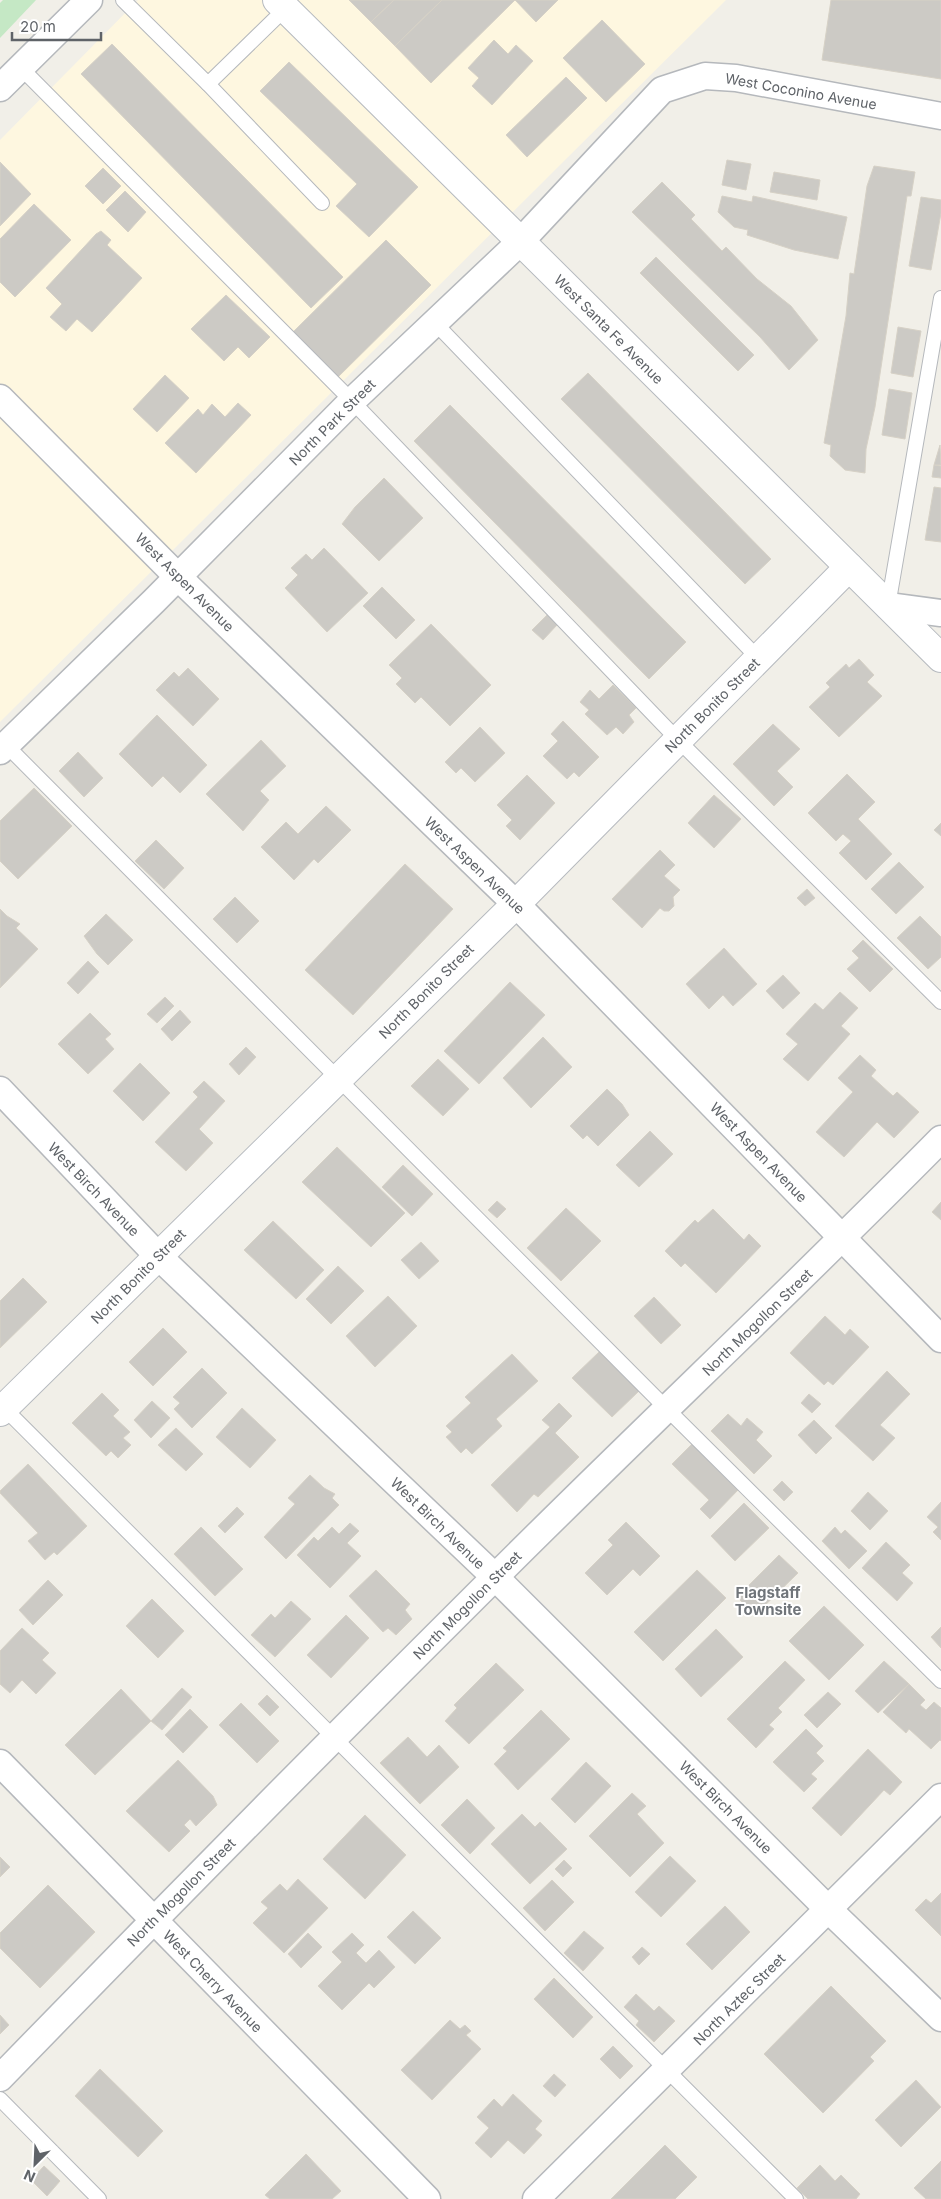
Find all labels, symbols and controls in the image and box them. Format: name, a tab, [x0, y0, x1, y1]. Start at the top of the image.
scale bar	[12, 10, 101, 42]
text: 20 m	[20, 17, 56, 36]
street label: West Coconino Avenue	[724, 69, 878, 113]
street label: West Santa Fe Avenue	[551, 271, 667, 387]
street label: North Park Street	[285, 375, 379, 469]
street label: West Aspen Avenue	[132, 529, 238, 635]
street label: North Bonito Street	[661, 654, 763, 756]
street label: West Aspen Avenue	[422, 813, 528, 917]
street label: North Bonito Street	[375, 940, 477, 1042]
street label: West Aspen Avenue	[707, 1099, 811, 1205]
street label: West Birch Avenue	[45, 1138, 143, 1240]
street label: North Bonito Street	[87, 1225, 189, 1327]
street label: North Mogollon Street	[699, 1265, 816, 1379]
street label: West Birch Avenue	[387, 1474, 489, 1572]
street label: North Mogollon Street	[409, 1547, 525, 1663]
district label: Flagstaff Townsite	[735, 1583, 801, 1619]
street label: West Birch Avenue	[676, 1757, 776, 1857]
street label: North Mogollon Street	[123, 1834, 239, 1950]
street label: West Cherry Avenue	[160, 1926, 266, 2036]
street label: North Aztec Street	[690, 1949, 789, 2048]
north arrow	[10, 2139, 60, 2189]
text: N	[21, 2166, 38, 2186]

